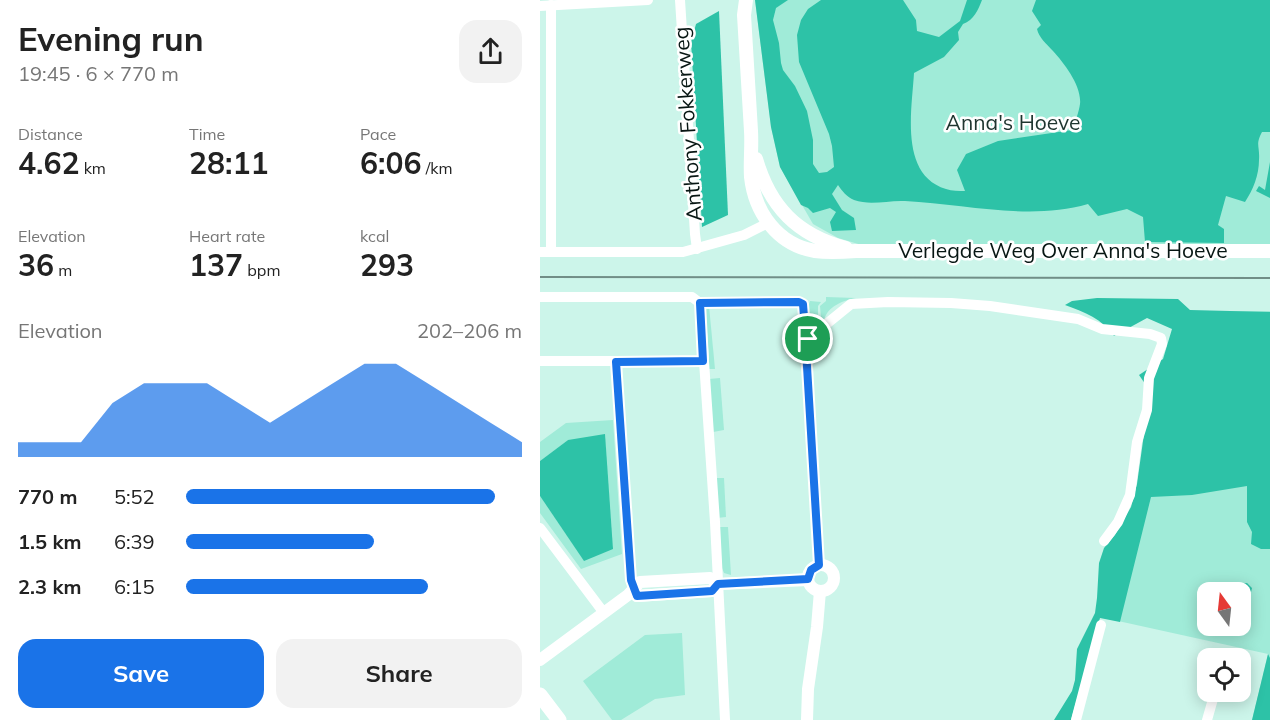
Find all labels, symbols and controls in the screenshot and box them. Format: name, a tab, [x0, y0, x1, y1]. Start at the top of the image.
text: Evening run	[18, 18, 204, 59]
button: share	[459, 20, 522, 83]
street label: Anthony Fokkerweg	[667, 26, 707, 222]
text: 19:45 · 6 × 770 m	[18, 61, 179, 86]
park label: Anna's Hoeve	[946, 109, 1080, 135]
text: Distance	[18, 124, 83, 144]
text: Time	[189, 124, 225, 144]
text: Pace	[360, 124, 396, 144]
text: 4.62	[18, 144, 79, 182]
text: 28:11	[189, 144, 268, 182]
text: 6:06	[360, 144, 421, 182]
text: km	[79, 158, 106, 178]
text: /km	[421, 158, 452, 178]
text: Elevation	[18, 226, 86, 246]
text: Heart rate	[189, 226, 265, 246]
text: kcal	[360, 226, 389, 246]
street label: Verlegde Weg Over Anna's Hoeve	[898, 237, 1228, 263]
text: 36	[18, 246, 54, 284]
text: 137	[189, 246, 243, 284]
text: 293	[360, 246, 414, 284]
text: m	[54, 260, 72, 280]
text: bpm	[243, 260, 280, 280]
pin	[782, 313, 833, 364]
text: Elevation	[18, 318, 103, 343]
text: 202–206 m	[417, 318, 522, 343]
icon: arrive	[791, 322, 824, 355]
text: 770 m	[18, 484, 77, 509]
text: 5:52	[114, 484, 155, 509]
text: 1.5 km	[18, 529, 81, 554]
text: 6:39	[114, 529, 155, 554]
text: 2.3 km	[18, 574, 81, 599]
text: 6:15	[114, 574, 155, 599]
north arrow	[1197, 582, 1251, 636]
map controls	[1197, 582, 1251, 702]
button: Save	[18, 639, 264, 708]
button: Share	[276, 639, 522, 708]
button: locate	[1197, 648, 1251, 702]

